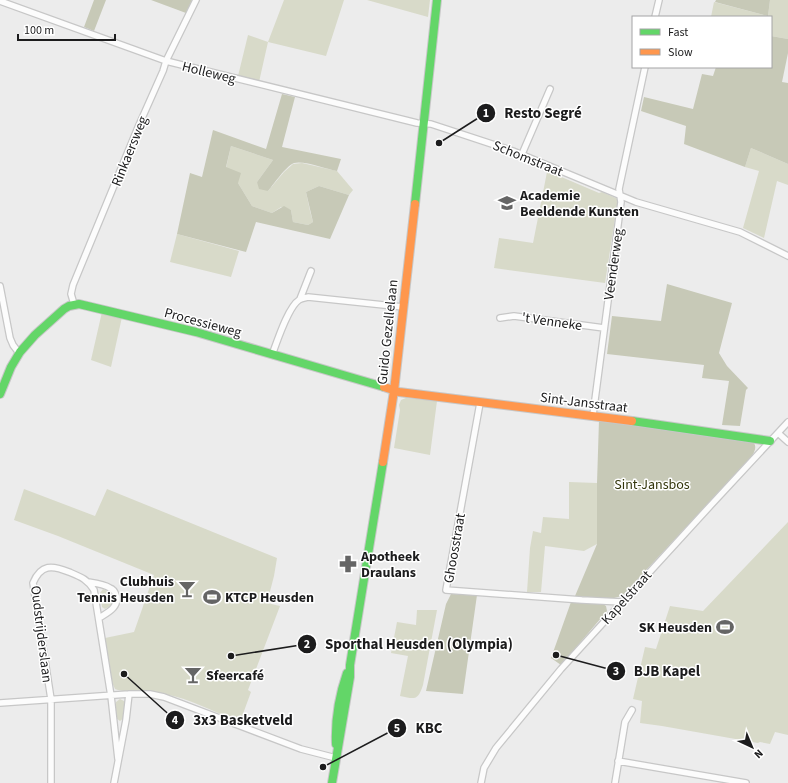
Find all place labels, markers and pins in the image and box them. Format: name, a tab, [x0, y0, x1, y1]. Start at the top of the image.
callout: Resto Segré	[476, 100, 589, 127]
place label: Academie Beeldende Kunsten	[519, 186, 639, 222]
school or university icon: Academie Beeldende Kunsten	[497, 193, 517, 213]
place label: Apotheek Draulans	[360, 547, 420, 583]
pharmacy icon: Apotheek Draulans	[338, 554, 358, 574]
place label: Clubhuis Tennis Heusden	[77, 572, 174, 608]
bar icon: Clubhuis Tennis Heusden	[177, 579, 197, 599]
sports icon: KTCP Heusden	[202, 587, 222, 607]
place label: KTCP Heusden	[225, 588, 314, 608]
sports icon: SK Heusden	[715, 617, 735, 637]
place label: SK Heusden	[639, 618, 712, 638]
callout: Sporthal Heusden (Olympia)	[297, 630, 521, 657]
callout: BJB Kapel	[606, 657, 708, 684]
bar icon: Sfeercafé	[183, 665, 203, 685]
place label: Sfeercafé	[206, 666, 264, 686]
callout: 3x3 Basketveld	[165, 706, 301, 733]
callout: KBC	[387, 714, 450, 741]

